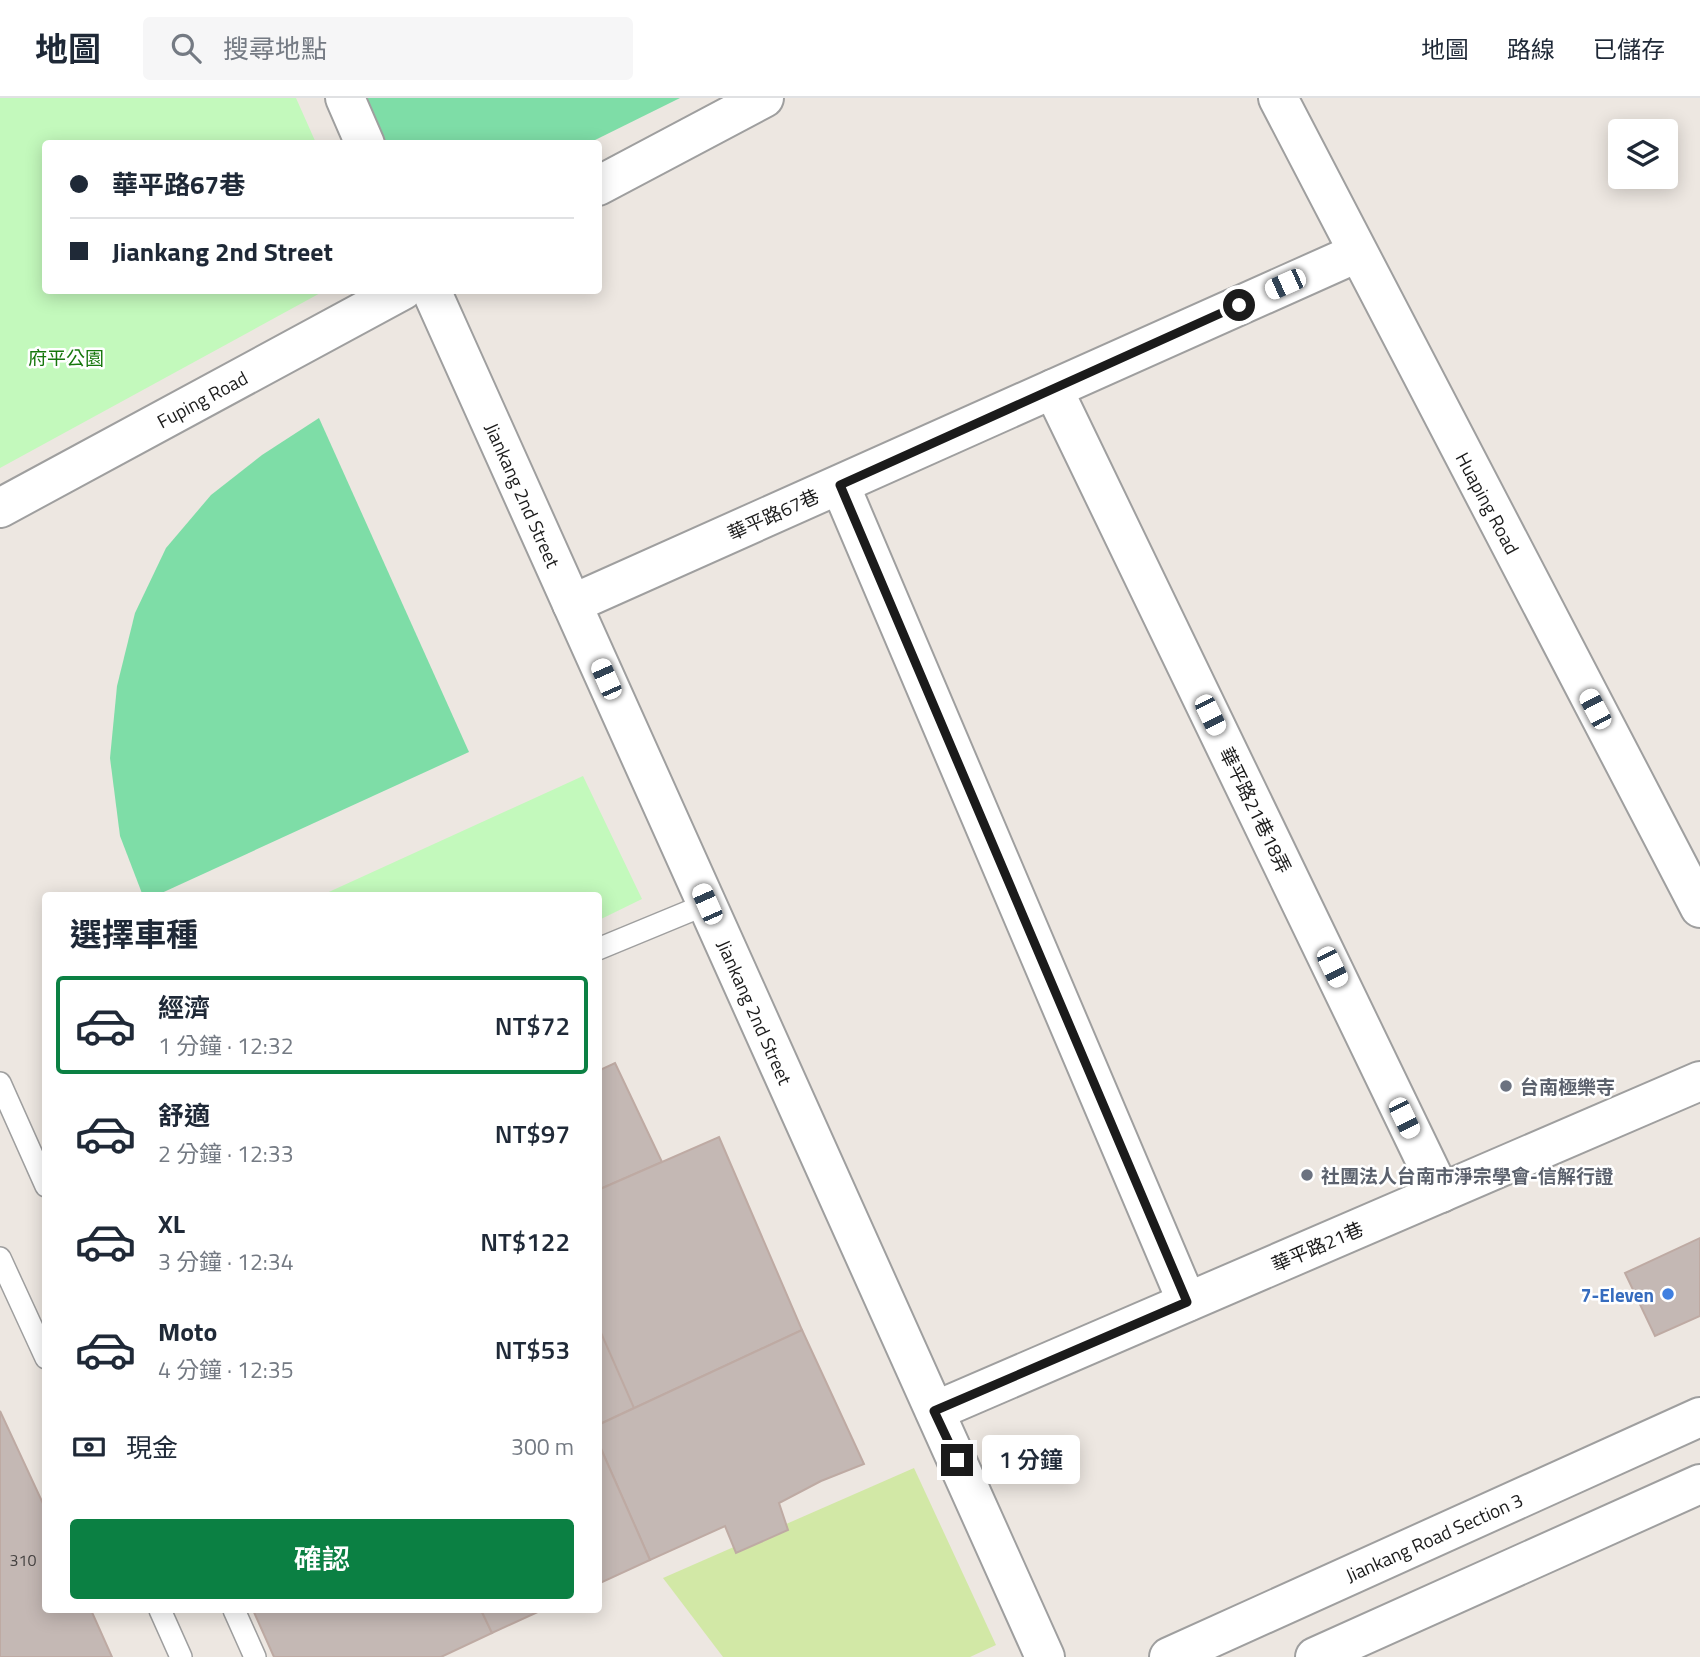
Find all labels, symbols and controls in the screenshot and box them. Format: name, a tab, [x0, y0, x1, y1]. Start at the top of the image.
search box	[143, 17, 633, 80]
text: 地圖	[35, 24, 101, 74]
icon: search	[167, 29, 205, 67]
text: 搜尋地點	[223, 29, 327, 68]
text: 地圖	[1421, 31, 1469, 67]
text: 路線	[1507, 31, 1555, 67]
text: 已儲存	[1593, 31, 1665, 67]
map controls	[1608, 119, 1678, 189]
button: layers	[1608, 119, 1678, 189]
text: 華平路67巷	[112, 165, 245, 204]
text: Jiankang 2nd Street	[112, 232, 333, 271]
car	[1262, 266, 1309, 302]
route start	[1223, 289, 1255, 321]
park label: 府平公園	[28, 343, 104, 372]
street label: Fuping Road	[151, 363, 253, 435]
street label: Jiankang 2nd Street	[478, 418, 568, 573]
street label: Huaping Road	[1449, 447, 1527, 559]
street label: 華平路67巷	[723, 481, 823, 547]
car	[588, 656, 625, 702]
car	[1576, 686, 1615, 732]
car	[1192, 692, 1229, 738]
street label: 華平路21巷18弄	[1213, 742, 1299, 878]
car	[689, 881, 726, 927]
text: 選擇車種	[70, 910, 198, 958]
street label: Jiankang 2nd Street	[710, 935, 800, 1090]
car	[1314, 944, 1351, 990]
text: 經濟	[158, 988, 210, 1027]
icon: car	[74, 994, 137, 1057]
text: NT$72	[495, 1006, 570, 1045]
text: 1 分鐘 · 12:32	[158, 1028, 294, 1063]
place label: 台南極樂寺	[1520, 1072, 1615, 1101]
marker: 台南極樂寺	[1498, 1078, 1514, 1094]
car	[1386, 1095, 1423, 1141]
text: 舒適	[158, 1096, 210, 1135]
icon: car	[74, 1102, 137, 1165]
text: NT$97	[495, 1114, 570, 1153]
text: 2 分鐘 · 12:33	[158, 1136, 294, 1171]
place label: 社團法人台南市淨宗學會-信解行證	[1321, 1161, 1614, 1190]
marker: 社團法人台南市淨宗學會-信解行證	[1299, 1167, 1315, 1183]
text: XL	[158, 1204, 185, 1243]
icon: car	[74, 1210, 137, 1273]
street label: 華平路21巷	[1267, 1214, 1367, 1278]
text: NT$122	[480, 1222, 570, 1261]
text: 3 分鐘 · 12:34	[158, 1244, 294, 1279]
place label: 7-Eleven	[1581, 1280, 1654, 1309]
marker: 7-Eleven	[1660, 1286, 1676, 1302]
text: Moto	[158, 1312, 217, 1351]
icon: car	[74, 1318, 137, 1381]
text: NT$53	[495, 1330, 570, 1369]
text: 4 分鐘 · 12:35	[158, 1352, 294, 1387]
icon: cash	[70, 1428, 108, 1466]
text: 現金	[126, 1428, 178, 1467]
text: 300 m	[511, 1429, 574, 1464]
callout: 1 分鐘	[982, 1436, 1080, 1484]
text: 1 分鐘	[999, 1442, 1063, 1477]
route end	[941, 1444, 973, 1476]
street label: Jiankang Road Section 3	[1341, 1485, 1527, 1589]
button: 確認	[70, 1519, 574, 1599]
house number: 310	[10, 1548, 36, 1572]

